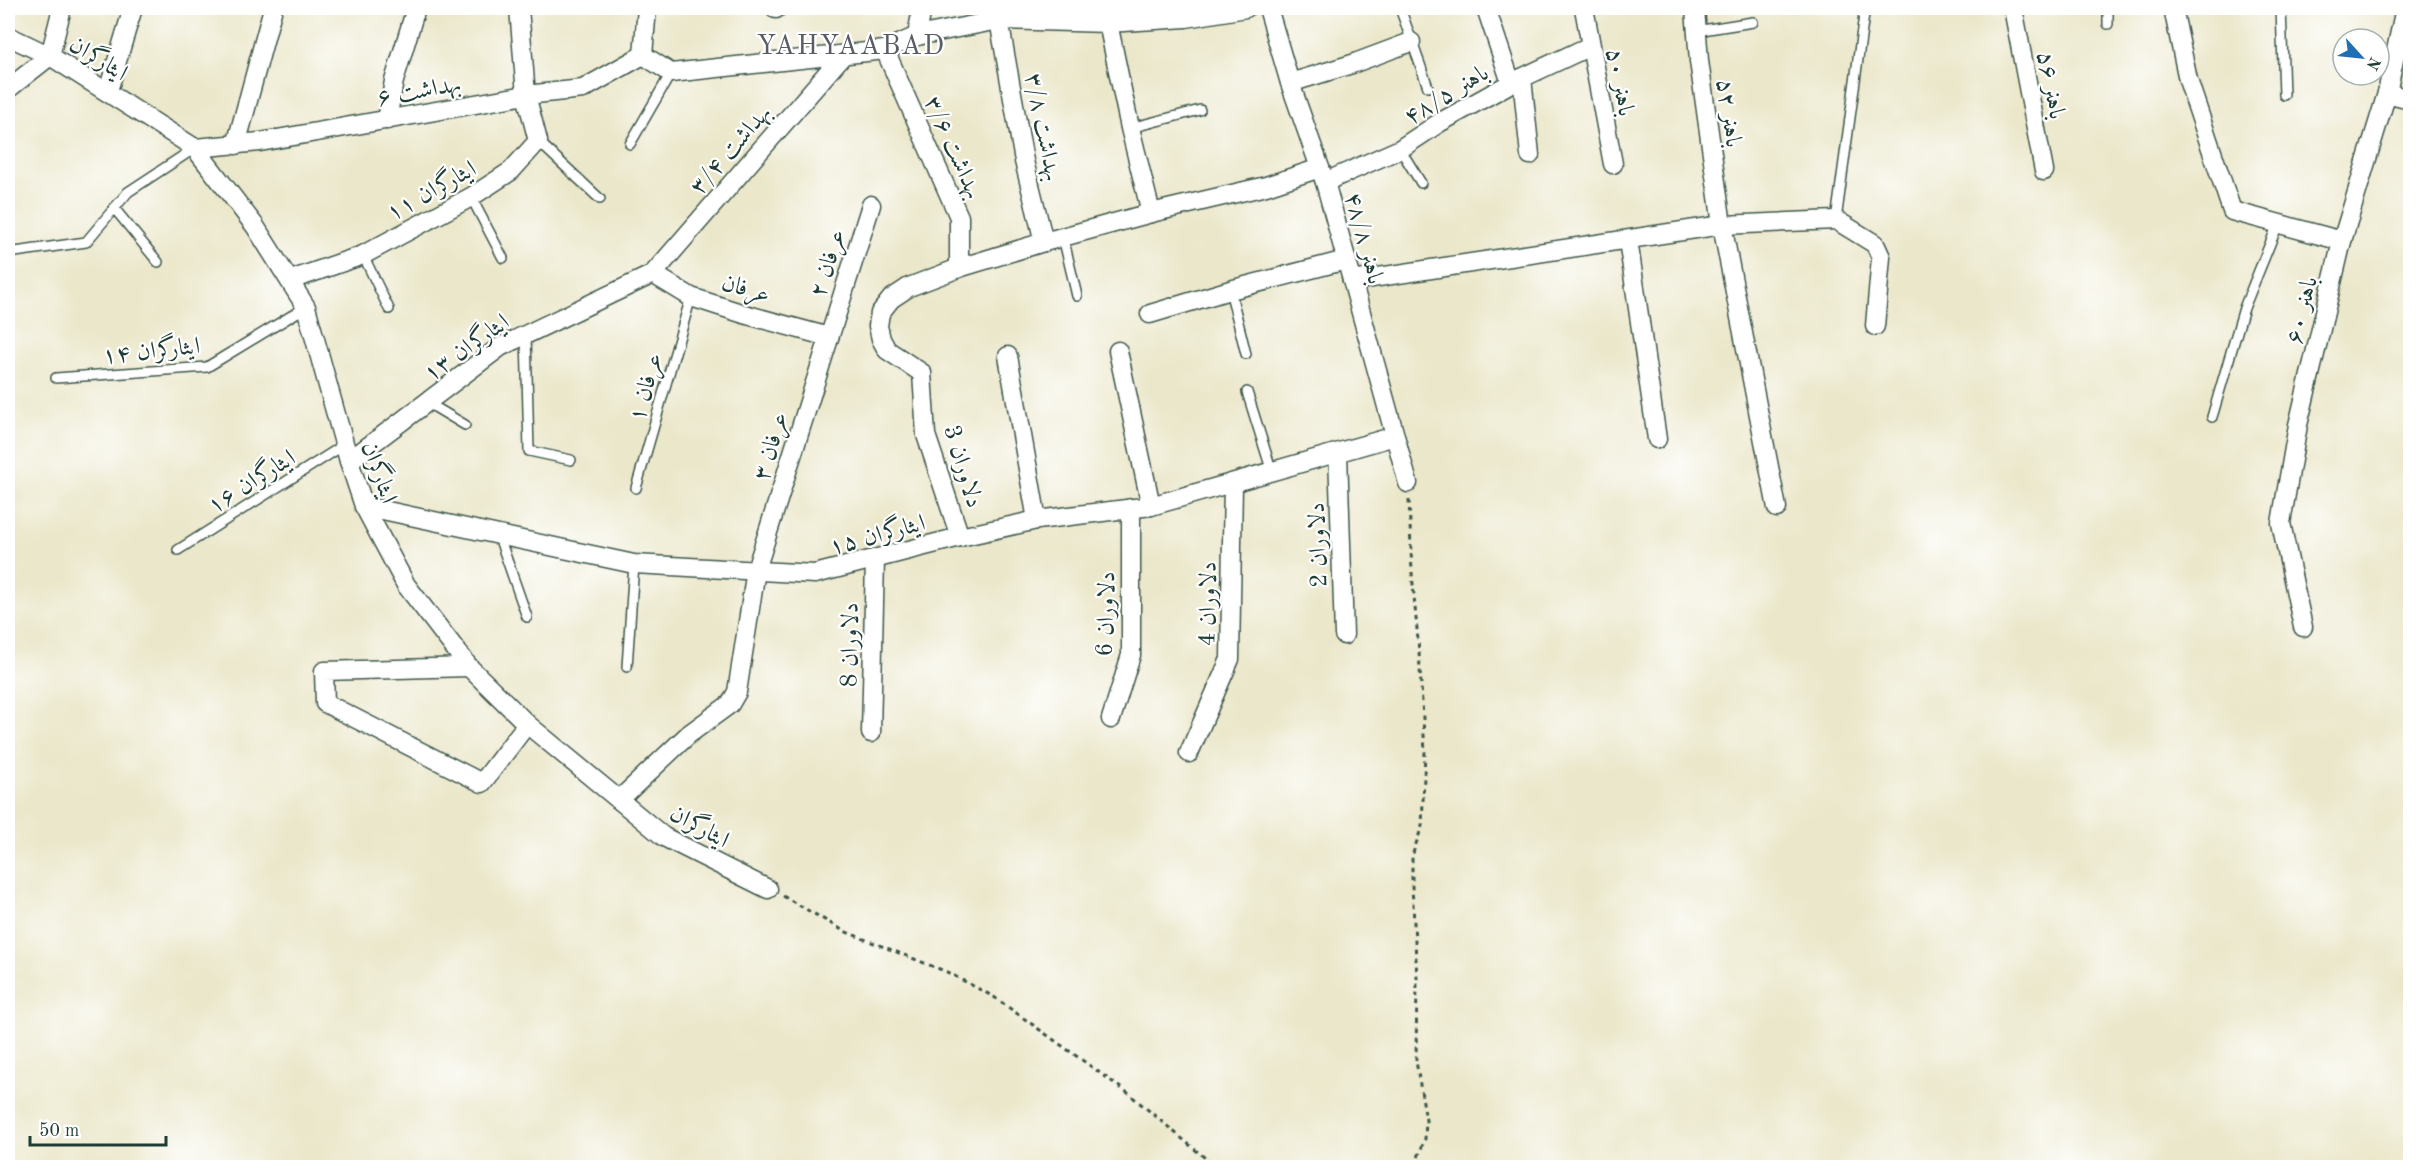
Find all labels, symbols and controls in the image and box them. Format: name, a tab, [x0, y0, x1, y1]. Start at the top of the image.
north arrow	[2331, 27, 2391, 87]
street label: ایثارگران	[64, 28, 134, 88]
district label: YAHYAABAD	[756, 33, 946, 60]
street label: باهنر ۵۰	[1601, 46, 1637, 118]
street label: باهنر ۵۶	[2032, 49, 2068, 121]
text: N	[2362, 54, 2382, 73]
street label: باهنر ۴۸/۵	[1401, 61, 1493, 130]
street label: بهداشت ۳/۸	[1019, 71, 1064, 184]
street label: بهداشت ۶	[375, 73, 463, 112]
street label: باهنر ۵۲	[1711, 77, 1745, 149]
street label: بهداشت ۳/۶	[918, 93, 985, 203]
street label: بهداشت ۳/۴	[686, 101, 777, 200]
street label: ایثارگران ۱۱	[380, 152, 481, 227]
street label: باهنر ۴۸/۸	[1339, 190, 1387, 287]
street label: عرفان ۲	[807, 227, 854, 301]
street label: عرفان	[718, 271, 772, 311]
street label: باهنر ۶۰	[2283, 274, 2323, 347]
street label: ایثارگران ۱۳	[417, 306, 515, 387]
street label: ایثارگران ۱۴	[100, 329, 201, 370]
street label: عرفان ۱	[626, 351, 671, 425]
street label: عرفان ۳	[750, 410, 796, 484]
street label: دلاوران 3	[938, 422, 986, 511]
street label: ایثارگران	[355, 437, 406, 507]
street label: ایثارگران ۱۶	[201, 441, 301, 520]
street label: دلاوران 2	[1306, 502, 1332, 588]
street label: ایثارگران ۱۵	[825, 506, 928, 561]
street label: دلاوران 4	[1196, 561, 1222, 647]
street label: دلاوران 6	[1094, 571, 1120, 657]
street label: دلاوران 8	[838, 602, 864, 688]
street label: ایثارگران	[665, 797, 736, 855]
scale bar	[30, 1109, 166, 1147]
text: 50 m	[39, 1122, 79, 1140]

